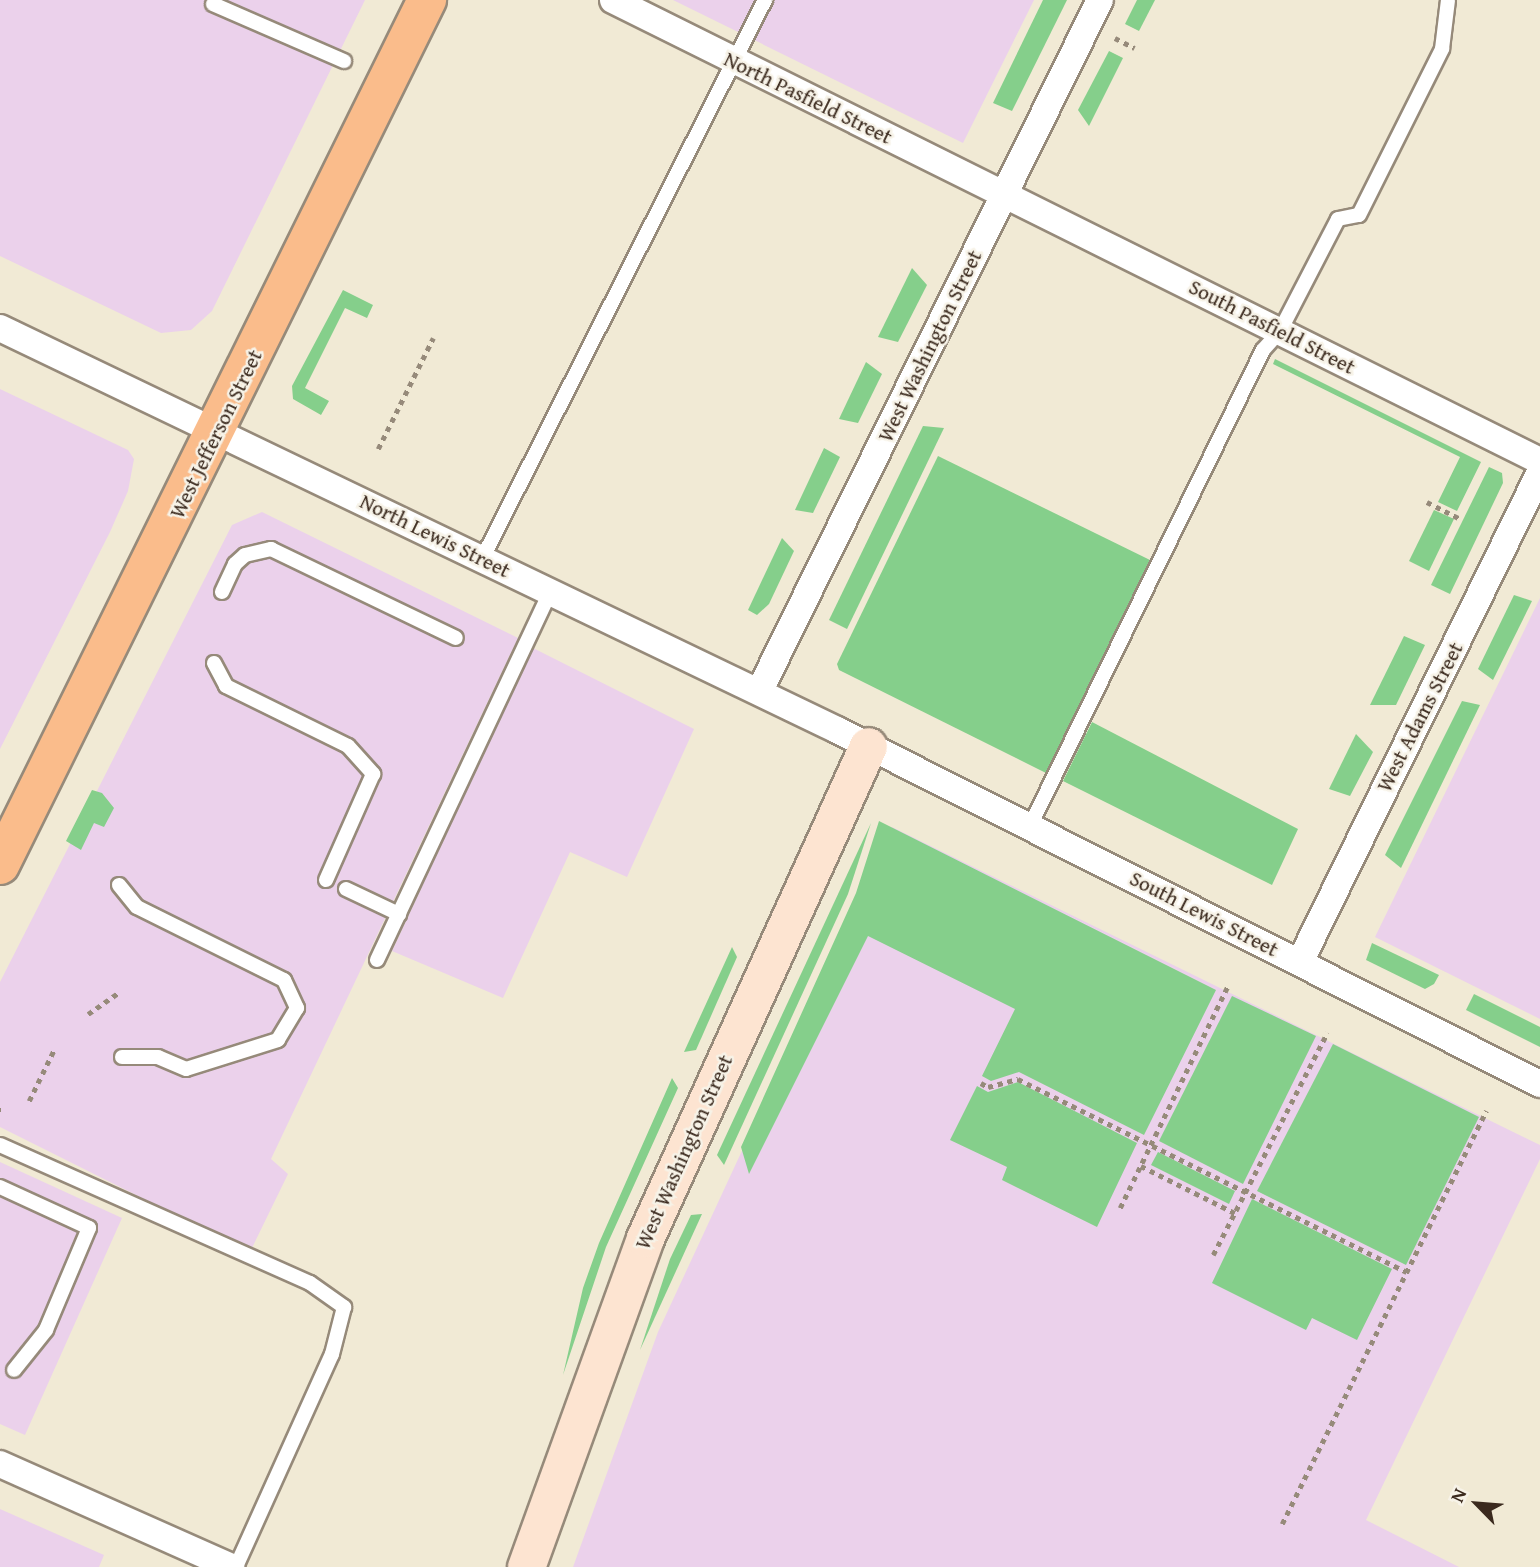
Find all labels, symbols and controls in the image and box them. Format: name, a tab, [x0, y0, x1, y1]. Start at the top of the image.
street label: North Pasfield Street	[720, 46, 896, 150]
street label: West Washington Street	[873, 246, 987, 446]
street label: South Pasfield Street	[1185, 274, 1359, 380]
street label: West Jefferson Street	[164, 346, 268, 522]
street label: North Lewis Street	[356, 489, 514, 583]
street label: West Adams Street	[1371, 638, 1469, 796]
street label: South Lewis Street	[1126, 866, 1282, 962]
street label: West Washington Street	[630, 1051, 738, 1253]
north arrow	[1442, 1469, 1512, 1539]
text: N	[1443, 1483, 1473, 1507]

